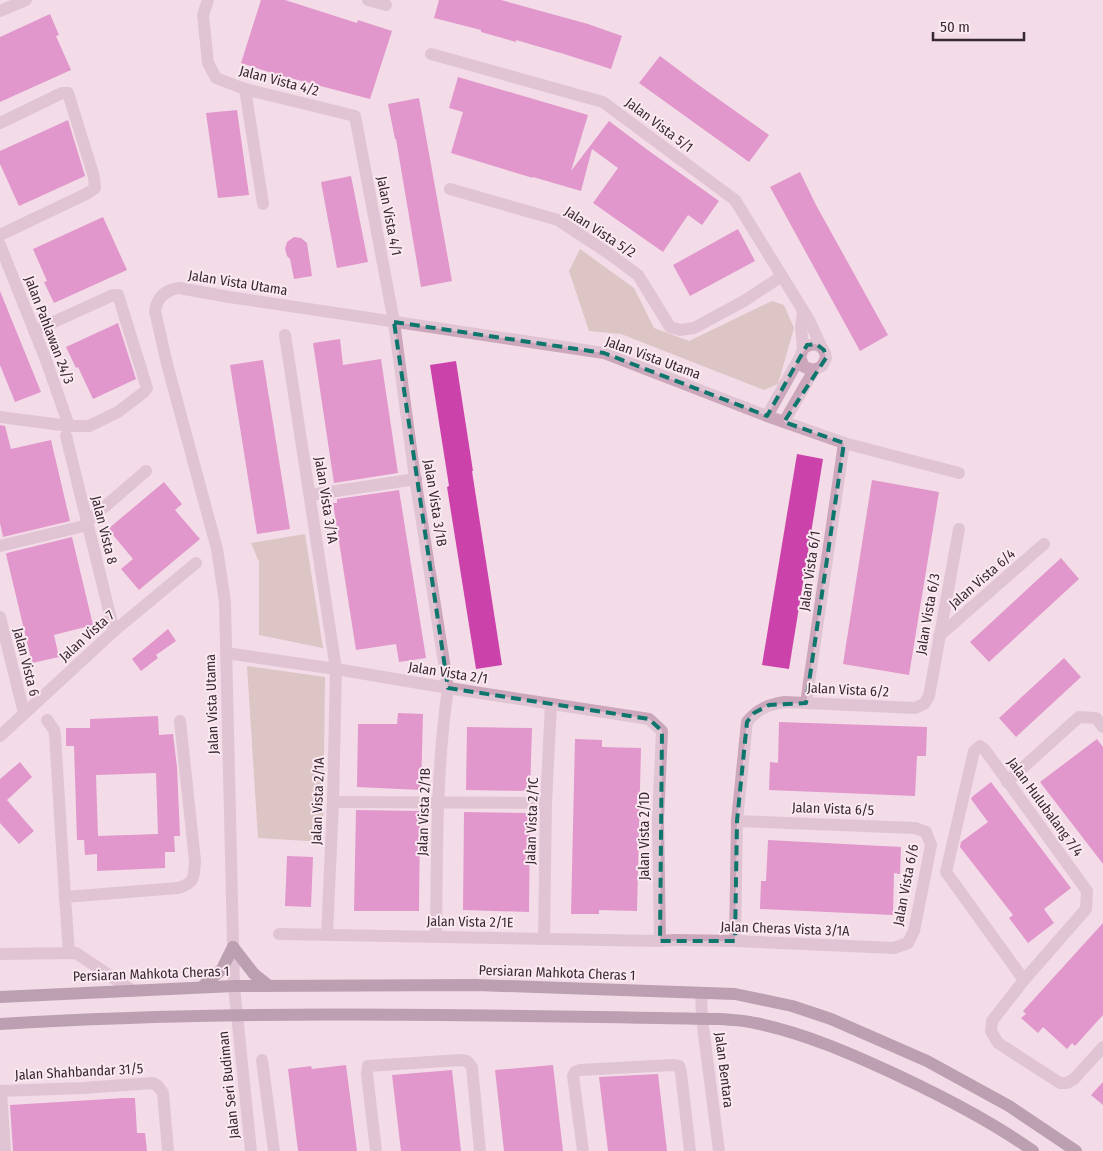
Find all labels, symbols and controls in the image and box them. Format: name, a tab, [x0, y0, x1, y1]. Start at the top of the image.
scale bar	[933, 10, 1024, 42]
text: 50 m	[940, 18, 970, 36]
street label: Jalan Vista 4/2	[237, 62, 321, 100]
street label: Jalan Vista 5/1	[622, 94, 696, 156]
street label: Jalan Vista 4/1	[373, 175, 405, 257]
street label: Jalan Vista 5/2	[561, 203, 639, 261]
street label: Jalan Vista Utama	[187, 267, 289, 299]
street label: Jalan Pahlawan 24/3	[21, 274, 77, 386]
street label: Jalan Vista Utama	[603, 333, 703, 383]
street label: Jalan Vista 3/1A	[311, 455, 341, 545]
street label: Jalan Vista 3/1B	[420, 458, 450, 548]
street label: Jalan Vista 8	[87, 494, 121, 566]
street label: Jalan Vista 6/1	[796, 530, 824, 612]
street label: Jalan Vista 6/4	[945, 545, 1019, 612]
street label: Jalan Vista 6/3	[913, 572, 943, 656]
street label: Jalan Vista 7	[56, 607, 118, 665]
street label: Jalan Vista 6	[9, 626, 43, 698]
street label: Jalan Vista Utama	[202, 654, 222, 754]
street label: Jalan Vista 2/1	[407, 658, 489, 688]
street label: Jalan Vista 6/2	[807, 679, 889, 701]
street label: Jalan Hulubalang 7/4	[1003, 754, 1087, 860]
street label: Jalan Vista 2/1A	[308, 756, 328, 845]
street label: Jalan Vista 2/1B	[414, 767, 434, 856]
street label: Jalan Vista 2/1C	[522, 777, 542, 865]
street label: Jalan Vista 2/1D	[636, 792, 653, 880]
street label: Jalan Vista 6/5	[792, 799, 874, 819]
street label: Jalan Vista 6/6	[890, 843, 922, 927]
street label: Jalan Vista 2/1E	[426, 913, 514, 931]
street label: Jalan Cheras Vista 3/1A	[720, 918, 851, 940]
street label: Persiaran Mahkota Cheras 1	[478, 962, 636, 984]
street label: Persiaran Mahkota Cheras 1	[72, 963, 230, 985]
street label: Jalan Seri Budiman	[215, 1030, 243, 1140]
street label: Jalan Bentara	[711, 1031, 737, 1109]
street label: Jalan Shahbandar 31/5	[14, 1060, 144, 1084]

